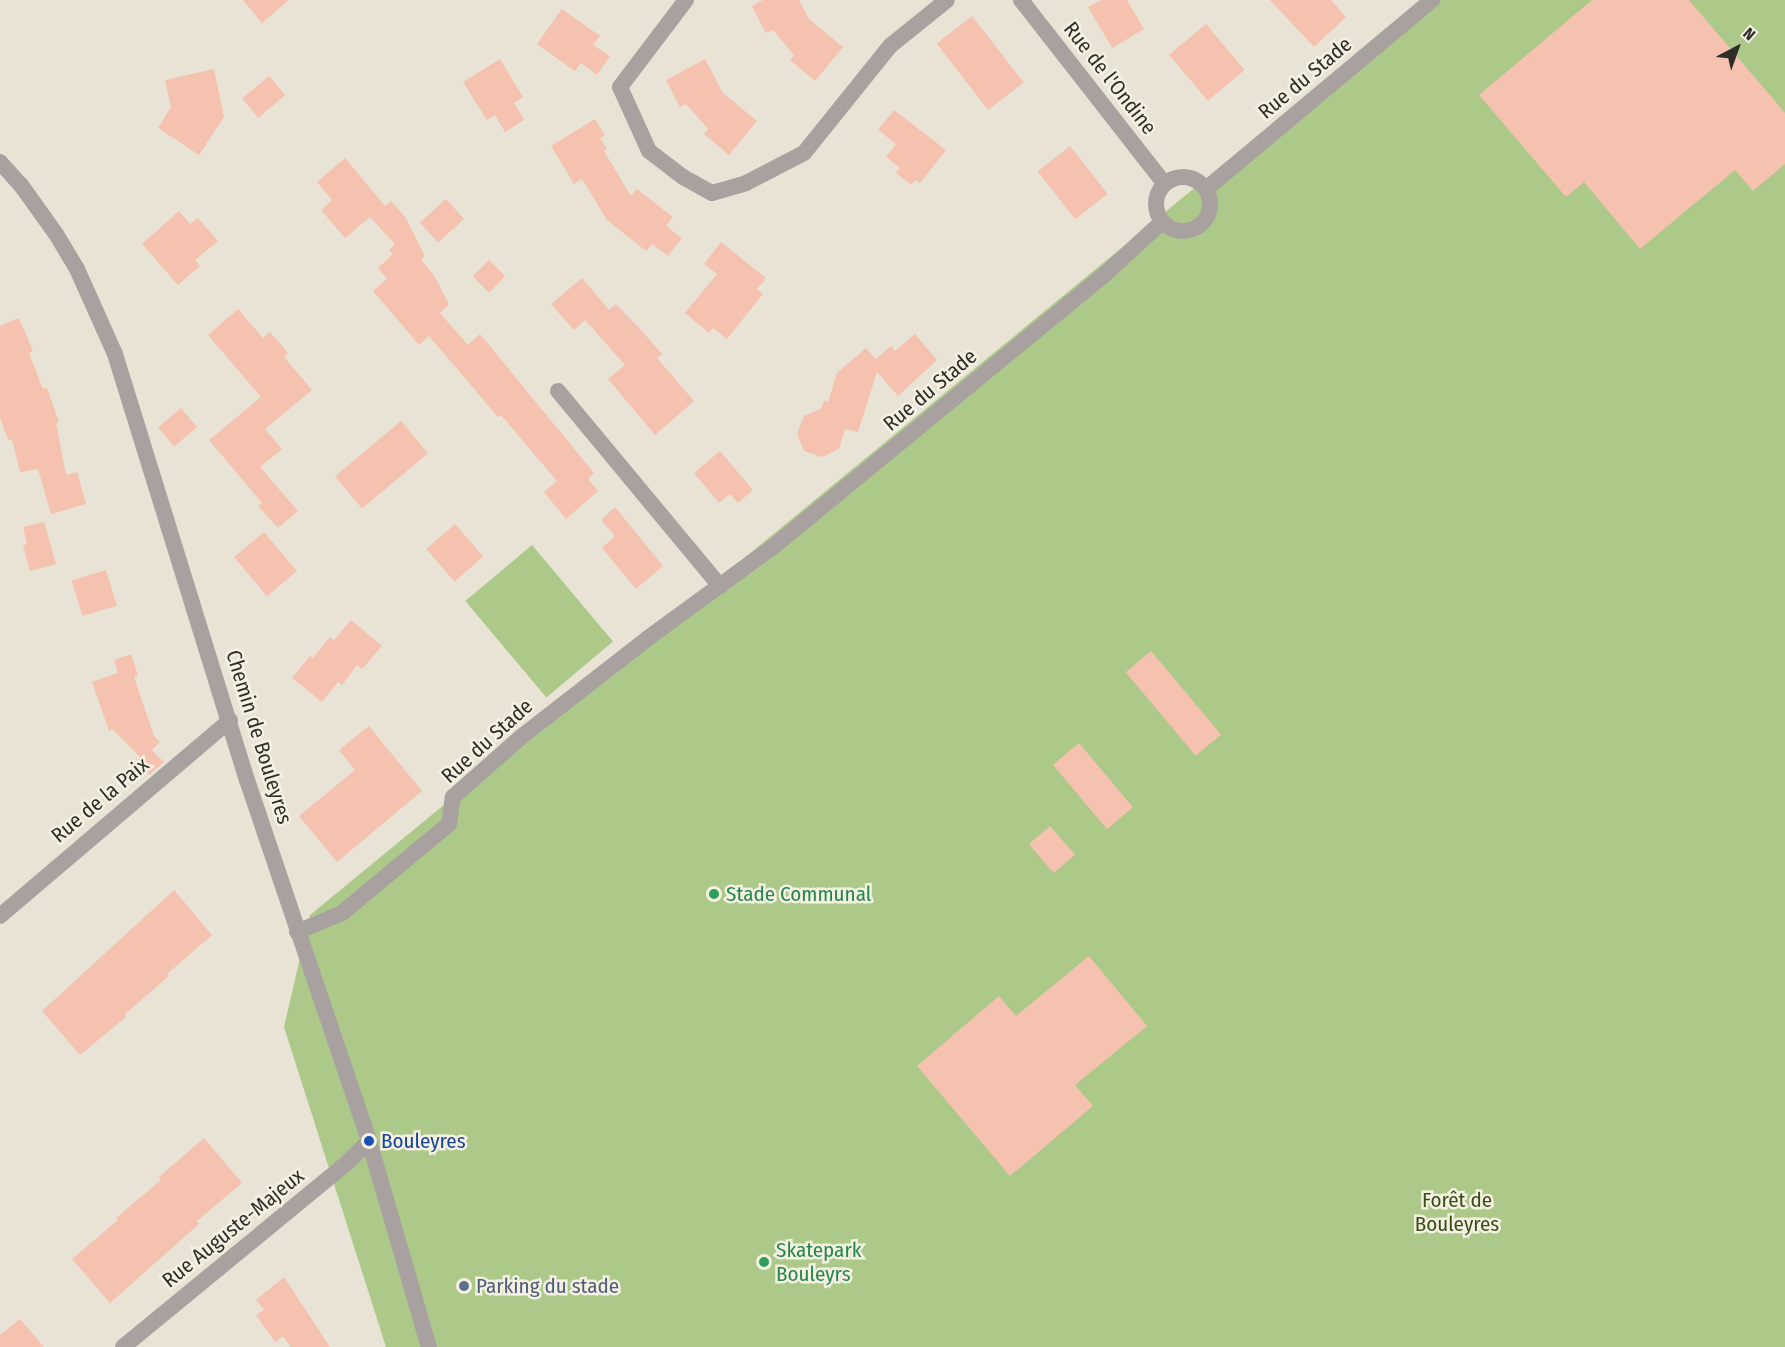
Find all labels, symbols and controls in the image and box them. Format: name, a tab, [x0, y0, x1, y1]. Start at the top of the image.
street label: Rue de l'Ondine	[1058, 17, 1162, 139]
north arrow	[1707, 18, 1767, 78]
text: N	[1739, 24, 1759, 44]
street label: Rue du Stade	[1253, 32, 1357, 124]
street label: Rue du Stade	[878, 344, 982, 436]
street label: Chemin de Bouleyres	[221, 647, 297, 827]
street label: Rue du Stade	[436, 694, 538, 788]
street label: Rue de la Paix	[46, 752, 154, 848]
place label: Stade Communal	[726, 881, 871, 907]
marker: Stade Communal	[707, 887, 721, 901]
place label: Bouleyres	[381, 1128, 466, 1154]
marker: Bouleyres	[362, 1134, 376, 1148]
street label: Rue Auguste-Majeux	[157, 1163, 309, 1293]
park label: Forêt de Bouleyres	[1415, 1187, 1499, 1237]
place label: Skatepark Bouleyrs	[776, 1237, 861, 1287]
marker: Skatepark Bouleyrs	[757, 1255, 771, 1269]
place label: Parking du stade	[476, 1273, 619, 1299]
marker: Parking du stade	[457, 1279, 471, 1293]

